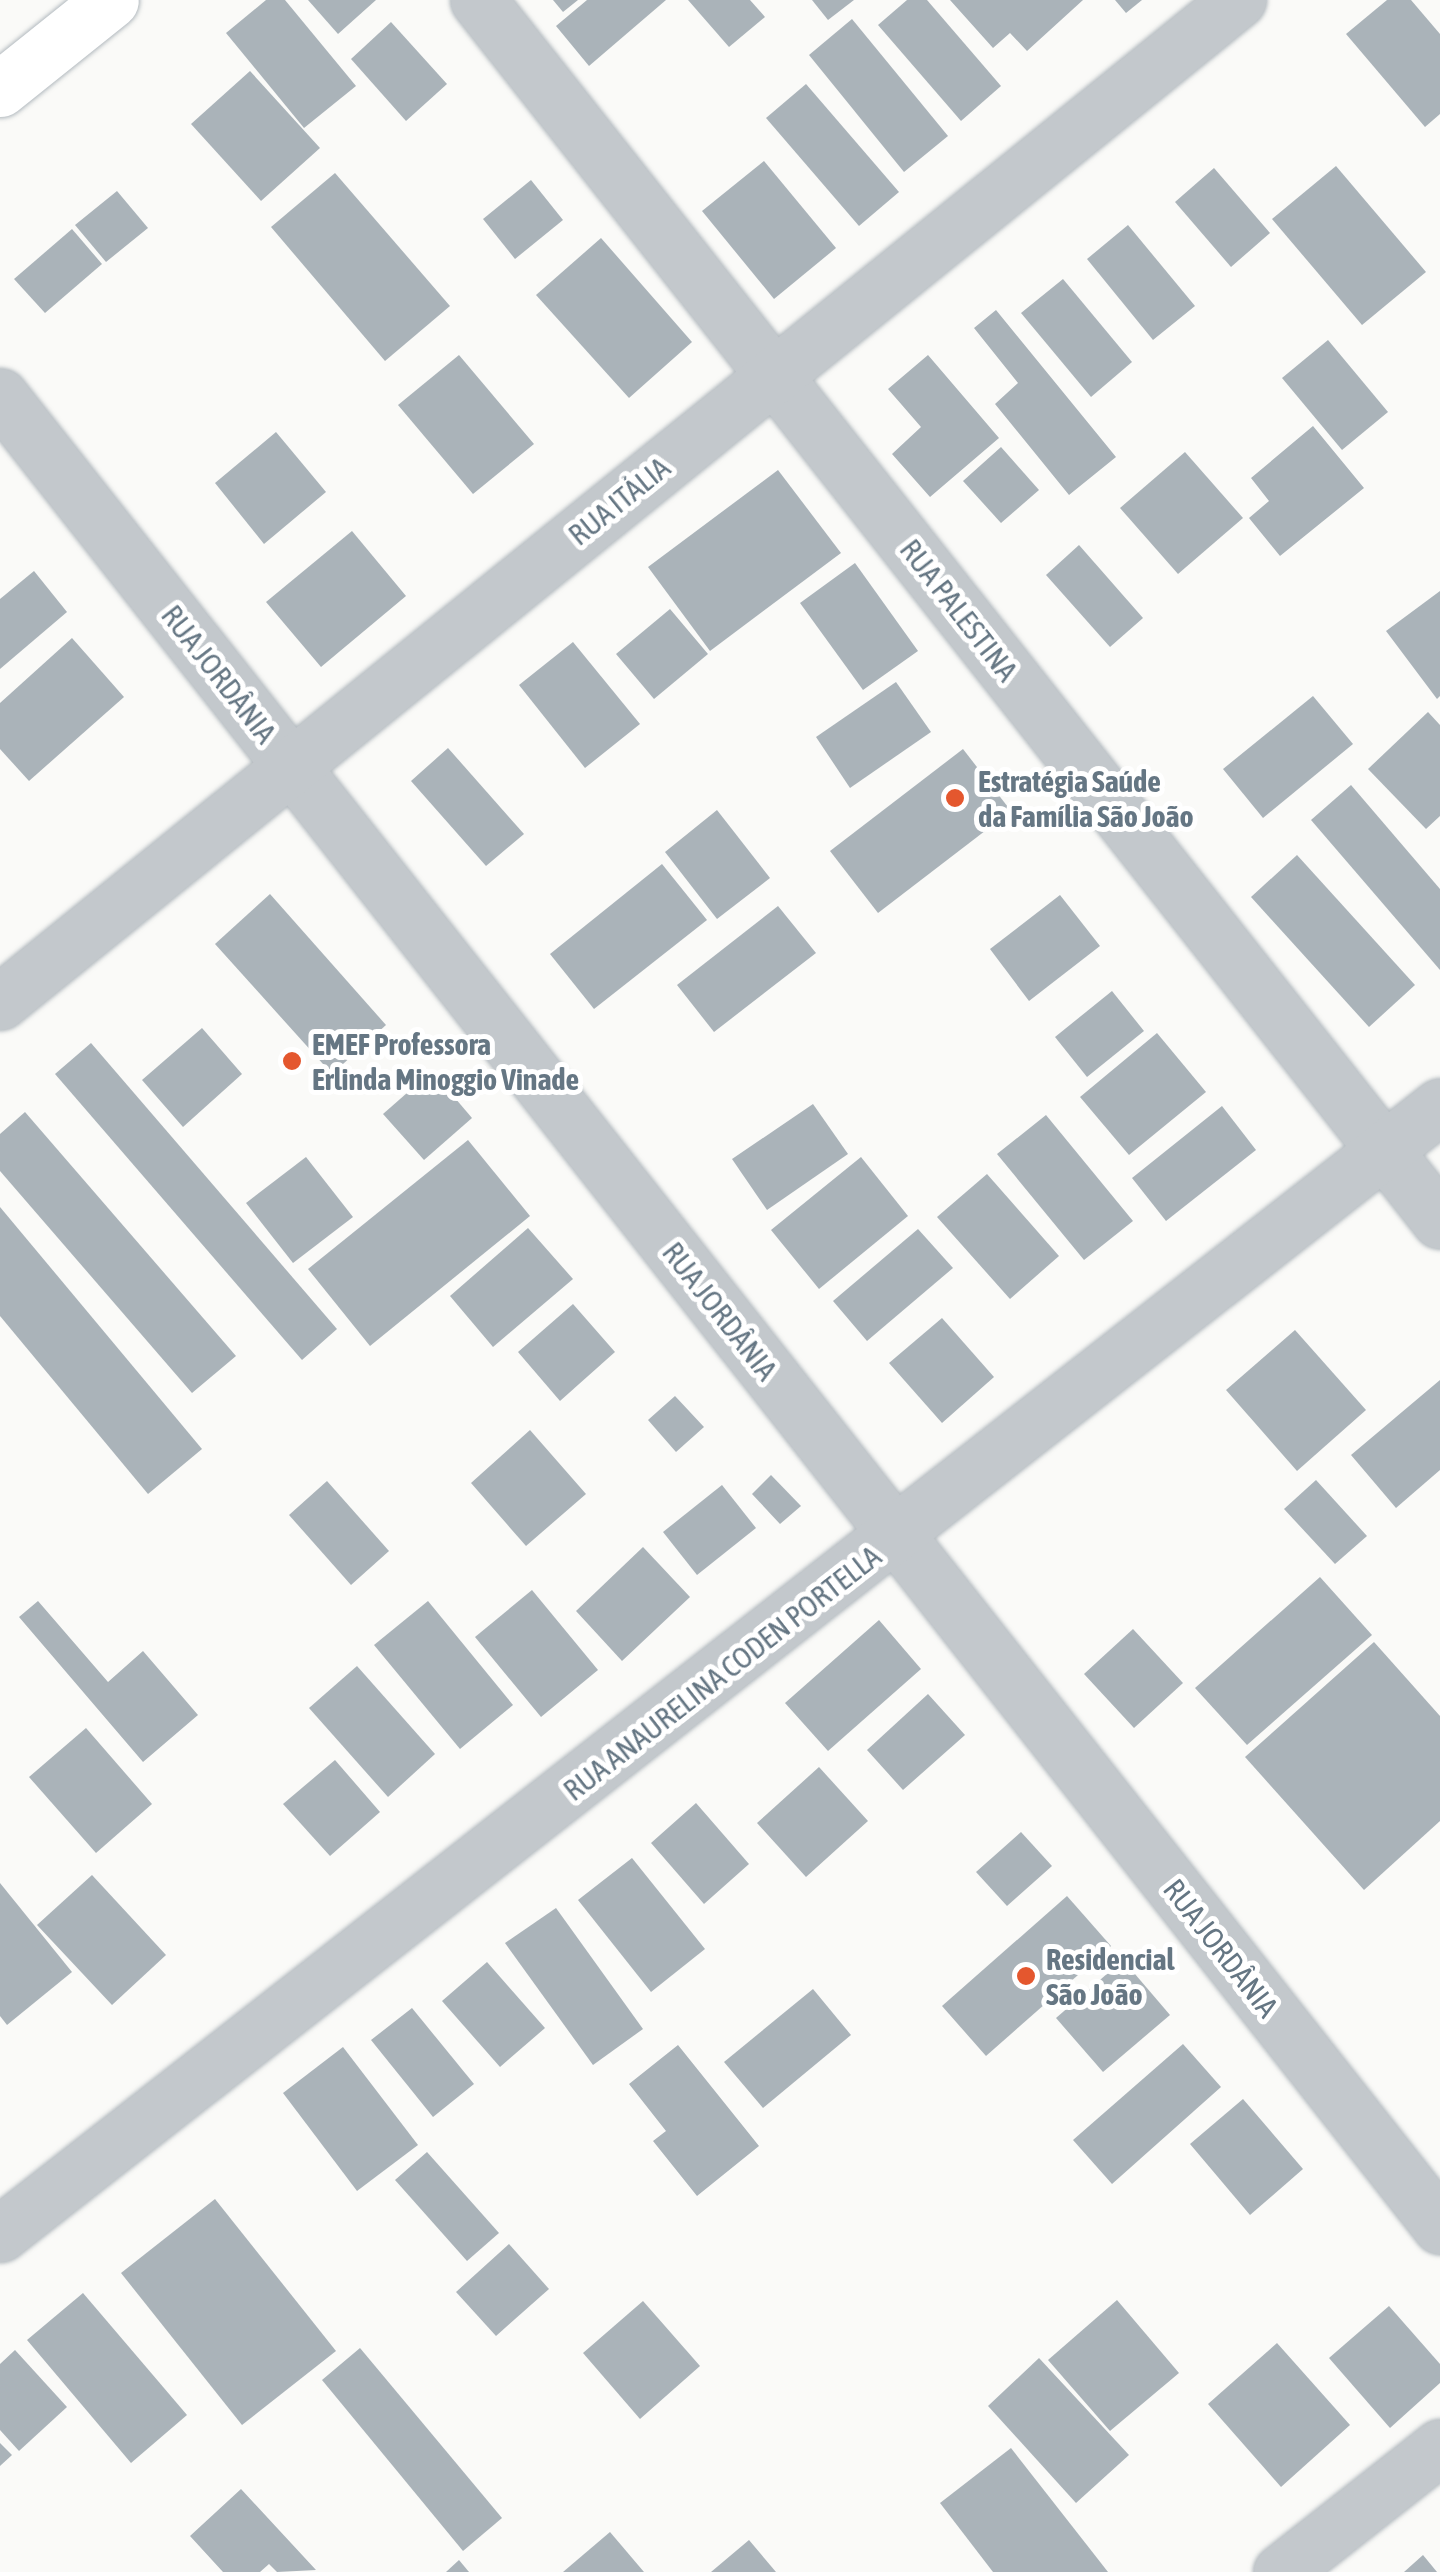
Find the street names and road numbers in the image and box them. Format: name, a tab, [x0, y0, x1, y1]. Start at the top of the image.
street label: RUA ITÁLIA	[561, 449, 677, 553]
street label: RUA PALESTINA	[893, 532, 1025, 688]
street label: RUA JORDÂNIA	[154, 598, 284, 750]
street label: RUA JORDÂNIA	[655, 1235, 785, 1387]
street label: RUA ANAURELINA CODEN PORTELLA	[556, 1538, 888, 1808]
street label: RUA JORDÂNIA	[1156, 1872, 1286, 2024]

